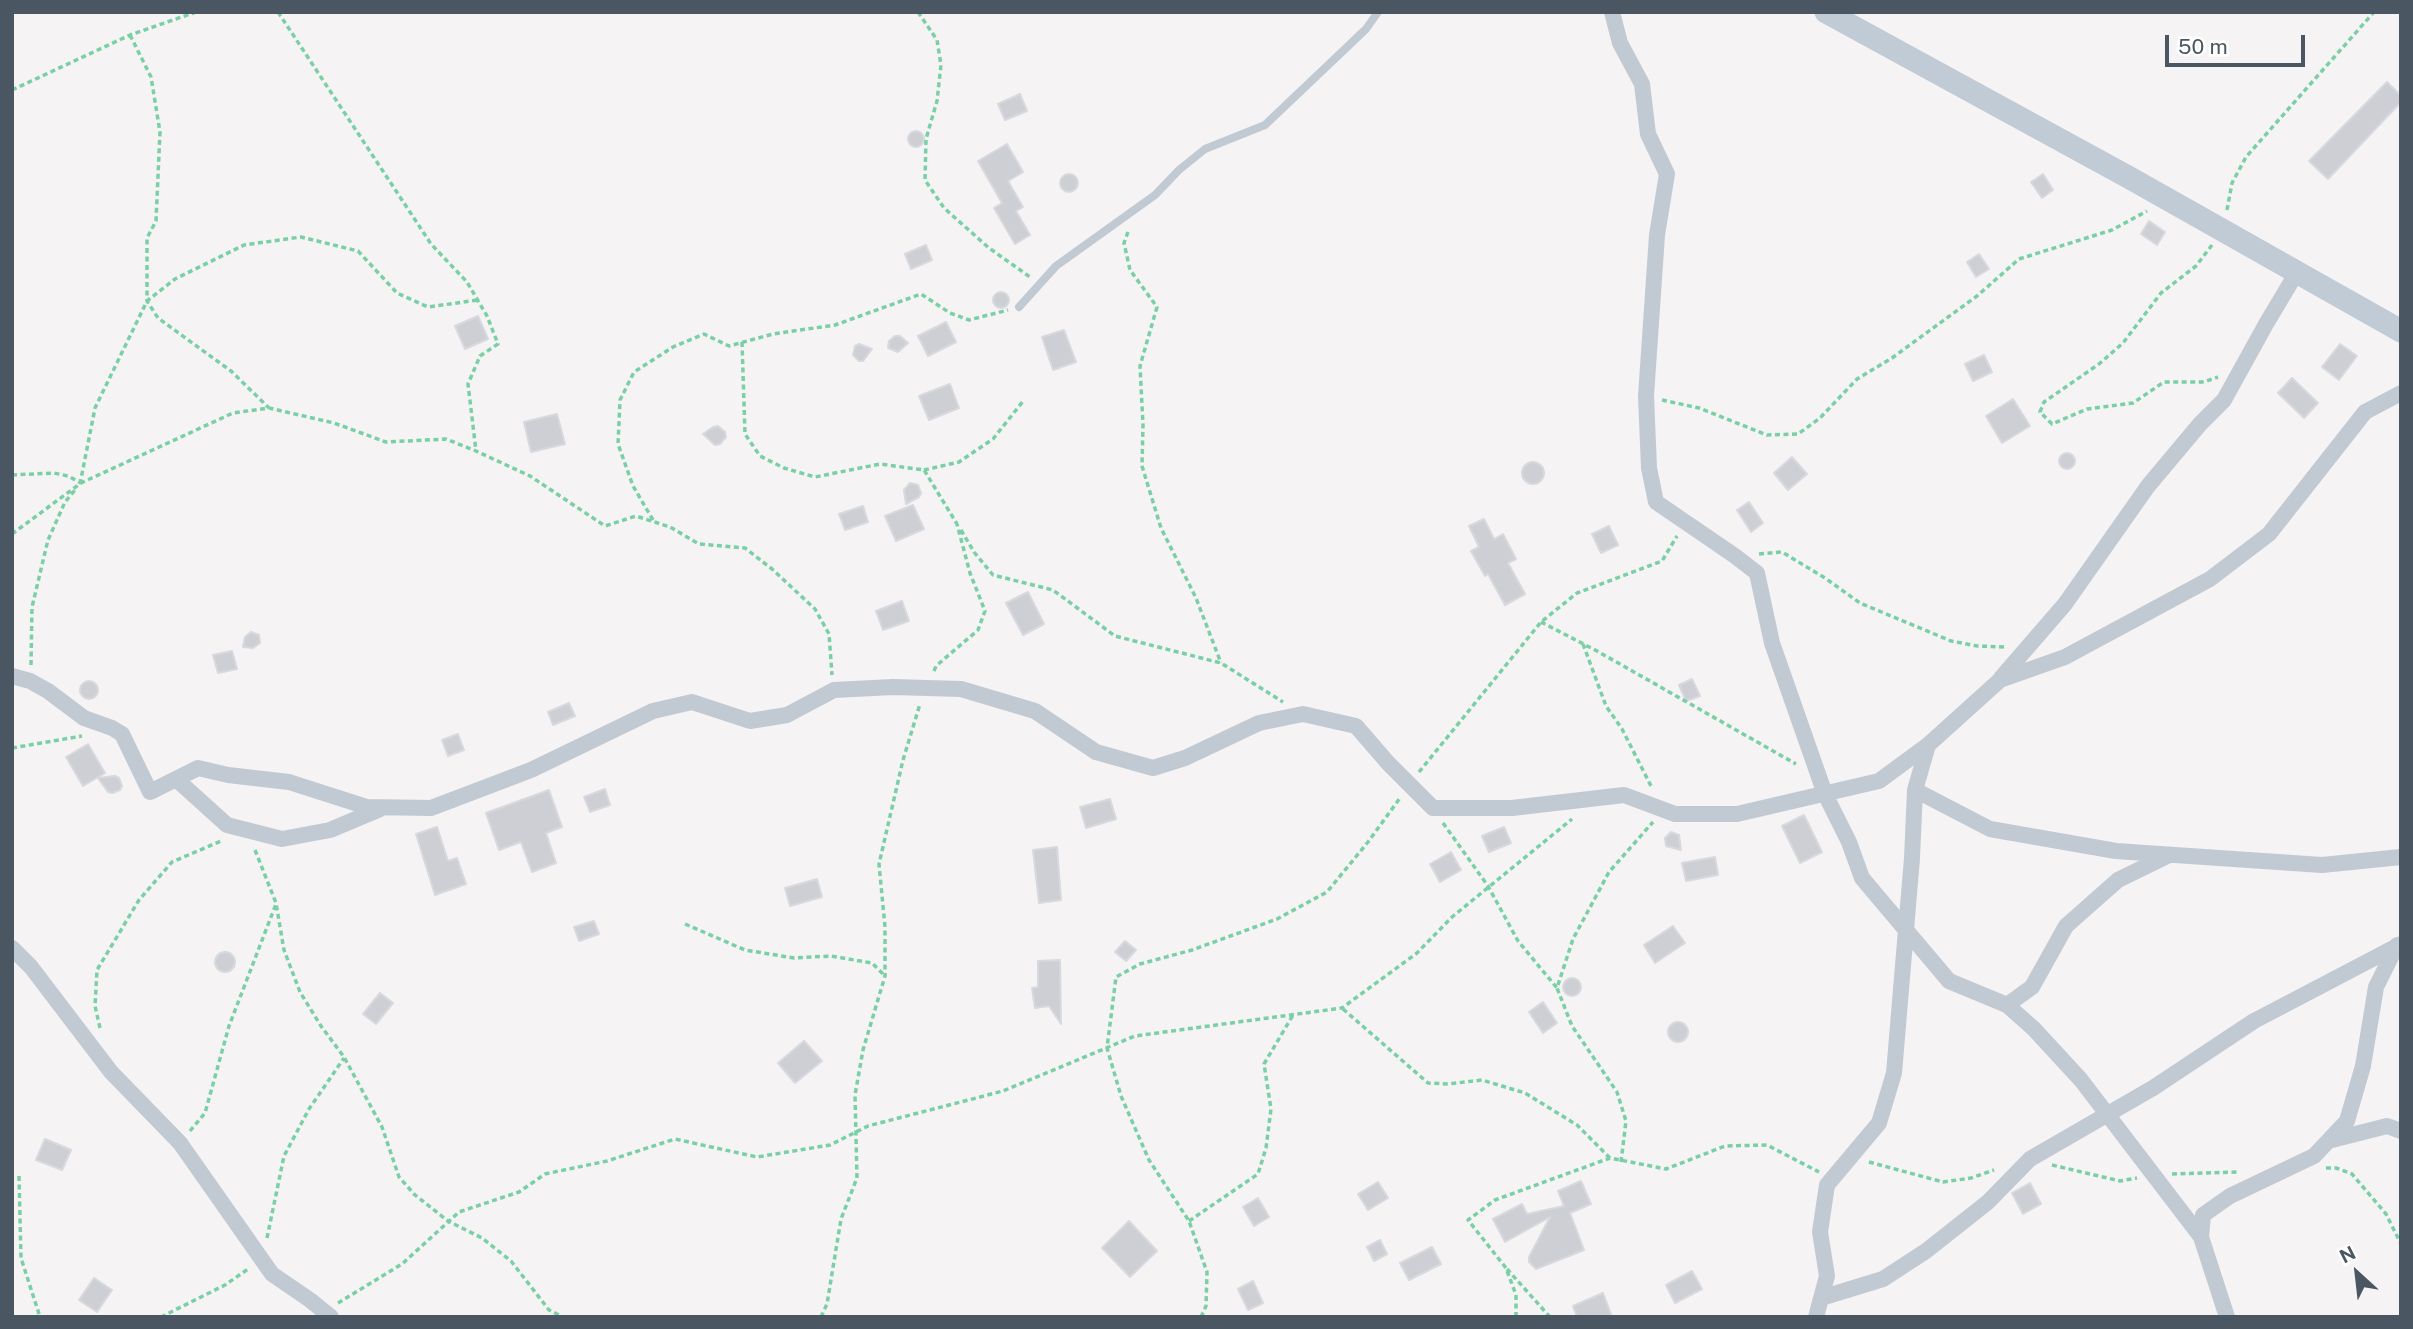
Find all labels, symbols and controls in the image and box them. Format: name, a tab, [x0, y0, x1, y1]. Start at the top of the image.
scale bar	[2168, 21, 2308, 65]
text: 50 m	[2178, 34, 2228, 59]
north arrow	[2322, 1238, 2392, 1308]
text: N	[2336, 1241, 2359, 1267]

